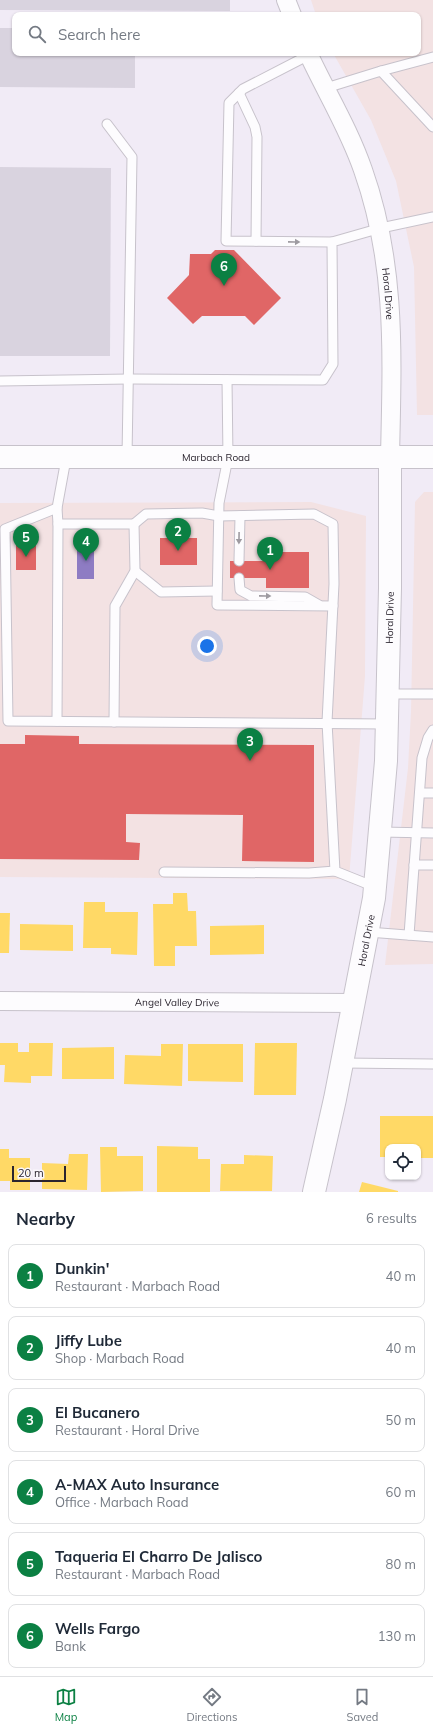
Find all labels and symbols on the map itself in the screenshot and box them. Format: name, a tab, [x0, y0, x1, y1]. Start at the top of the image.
one-way arrow	[288, 239, 301, 245]
pin: 6	[211, 253, 237, 286]
street label: Horal Drive	[379, 267, 397, 320]
street label: Marbach Road	[182, 451, 250, 464]
pin: 2	[165, 518, 191, 551]
pin: 5	[13, 524, 39, 557]
pin: 4	[73, 528, 99, 561]
one-way arrow	[236, 532, 242, 545]
pin: 1	[257, 537, 283, 570]
street label: Horal Drive	[382, 591, 396, 644]
one-way arrow	[259, 593, 271, 600]
your location	[197, 636, 217, 656]
pin: 3	[237, 728, 263, 761]
street label: Horal Drive	[354, 913, 377, 967]
street label: Angel Valley Drive	[135, 995, 219, 1009]
scale bar	[12, 1164, 66, 1183]

